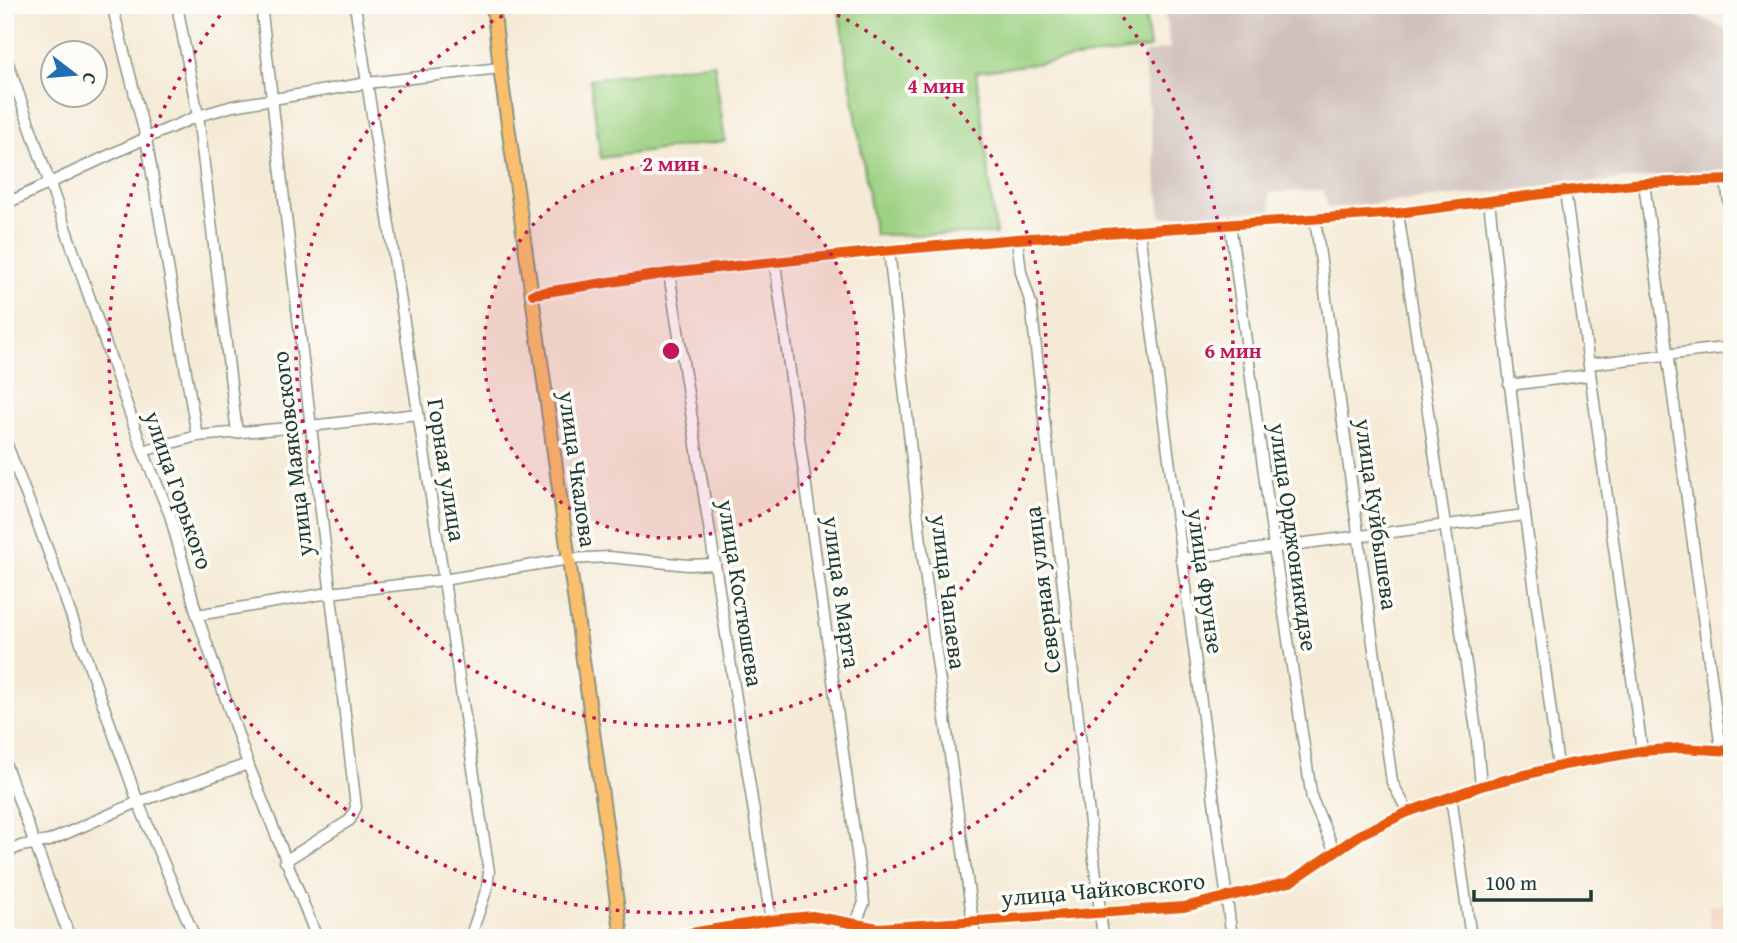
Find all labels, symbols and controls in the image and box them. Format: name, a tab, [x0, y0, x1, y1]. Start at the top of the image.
north arrow	[38, 38, 108, 108]
text: С	[75, 70, 105, 88]
text: 4 мин	[907, 70, 965, 101]
text: 2 мин	[642, 148, 700, 179]
text: 6 мин	[1204, 335, 1262, 366]
centre of rings	[659, 339, 683, 363]
street label: улица Маяковского	[262, 349, 322, 560]
street label: улица Чкалова	[550, 388, 606, 550]
street label: Горная улица	[418, 396, 476, 545]
street label: улица Горького	[135, 405, 222, 574]
street label: улица Куйбышева	[1346, 415, 1408, 613]
street label: улица Орджоникидзе	[1261, 420, 1327, 653]
street label: улица Костюшева	[709, 496, 773, 690]
street label: Северная улица	[1014, 504, 1070, 675]
street label: улица Фрунзе	[1178, 505, 1234, 656]
street label: улица Чапаева	[922, 512, 976, 672]
street label: улица 8 Марта	[814, 513, 870, 671]
scale bar	[1474, 859, 1592, 903]
street label: улица Чайковского	[998, 863, 1207, 915]
text: 100 m	[1485, 867, 1537, 898]

